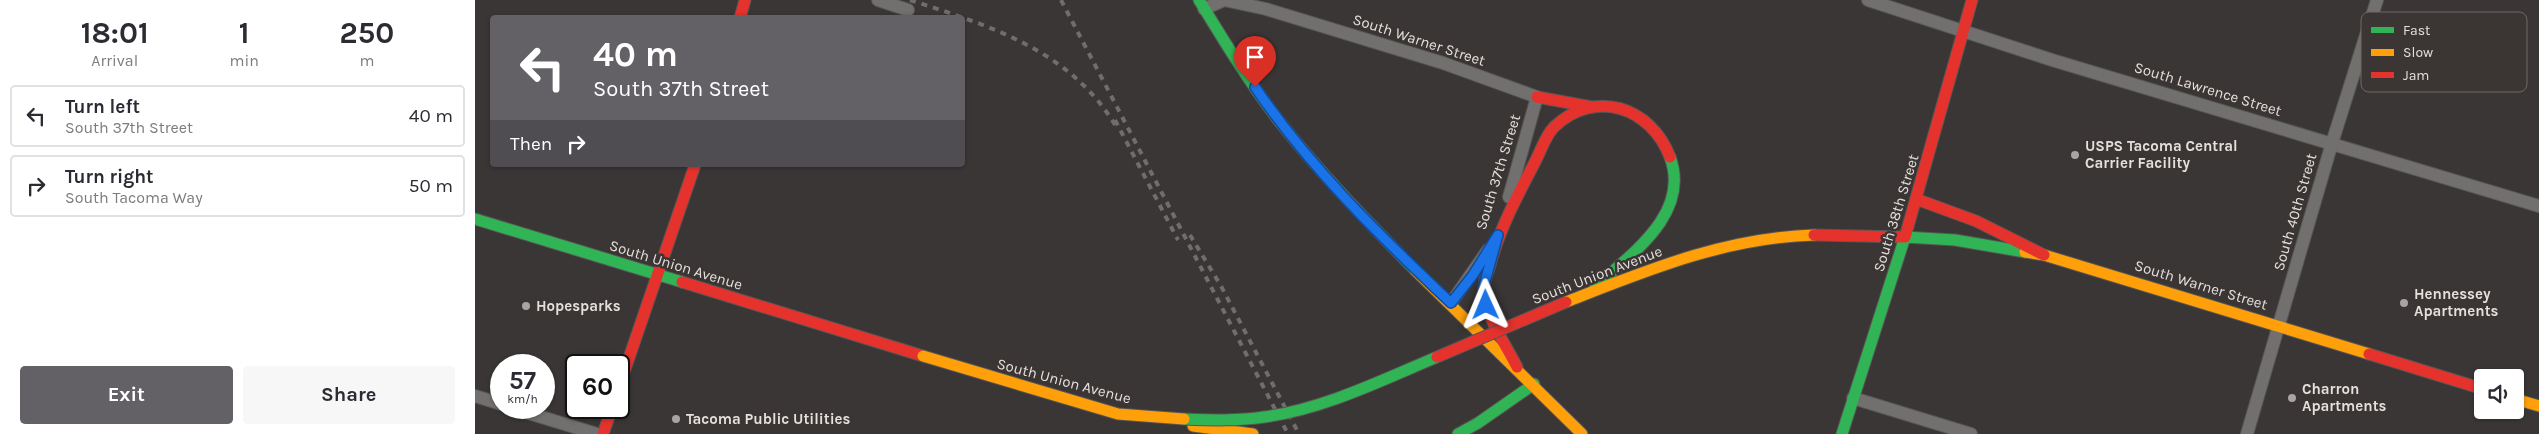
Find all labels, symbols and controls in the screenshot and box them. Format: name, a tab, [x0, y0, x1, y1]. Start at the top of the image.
street label: South Warner Street	[1351, 10, 1488, 70]
legend	[2361, 12, 2527, 92]
text: 18:01	[81, 15, 149, 51]
text: 1	[239, 15, 249, 51]
text: 250	[340, 15, 394, 51]
text: Fast	[2403, 22, 2430, 39]
text: 40 m	[593, 34, 678, 75]
icon: left	[510, 35, 575, 100]
pin	[1234, 36, 1276, 87]
icon: arrive	[1241, 43, 1269, 71]
text: Slow	[2403, 44, 2433, 61]
text: Arrival	[91, 51, 138, 70]
text: min	[229, 51, 259, 70]
text: m	[359, 51, 374, 70]
street label: South Lawrence Street	[2132, 58, 2284, 120]
text: Jam	[2403, 67, 2429, 84]
text: South 37th Street	[593, 76, 769, 102]
text: Turn left	[65, 96, 140, 118]
icon: left	[22, 102, 50, 130]
text: 40 m	[409, 105, 453, 127]
street label: South 37th Street	[1472, 112, 1524, 232]
text: South 37th Street	[65, 118, 193, 137]
icon: right	[562, 130, 590, 158]
text: Then	[510, 133, 552, 155]
place label: USPS Tacoma Central Carrier Facility	[2085, 137, 2237, 172]
marker: USPS Tacoma Central Carrier Facility	[2069, 149, 2081, 161]
street label: South 40th Street	[2270, 151, 2320, 273]
street label: South 38th Street	[1870, 152, 1923, 274]
text: Turn right	[65, 166, 154, 188]
icon: right	[22, 172, 50, 200]
text: 50 m	[409, 175, 453, 197]
text: South Tacoma Way	[65, 188, 203, 207]
street label: South Union Avenue	[607, 236, 745, 294]
street label: South Union Avenue	[1529, 242, 1665, 308]
street label: South Warner Street	[2132, 256, 2270, 314]
position arrow	[1459, 278, 1511, 330]
place label: Hennessey Apartments	[2414, 285, 2499, 320]
place label: Hopesparks	[536, 297, 621, 315]
marker: Hennessey Apartments	[2398, 297, 2410, 309]
marker: Hopesparks	[520, 300, 532, 312]
speed limit sign: 60	[565, 354, 630, 419]
street label: South Union Avenue	[995, 354, 1133, 408]
button: Exit	[20, 366, 233, 424]
button: Share	[243, 366, 455, 424]
text: 57	[509, 366, 536, 395]
map controls	[2474, 369, 2524, 419]
button: sound	[2474, 369, 2524, 419]
place label: Charron Apartments	[2302, 380, 2387, 415]
text: km/h	[507, 392, 538, 406]
marker: Charron Apartments	[2286, 392, 2298, 404]
place label: Tacoma Public Utilities	[686, 410, 851, 428]
marker: Tacoma Public Utilities	[670, 413, 682, 425]

